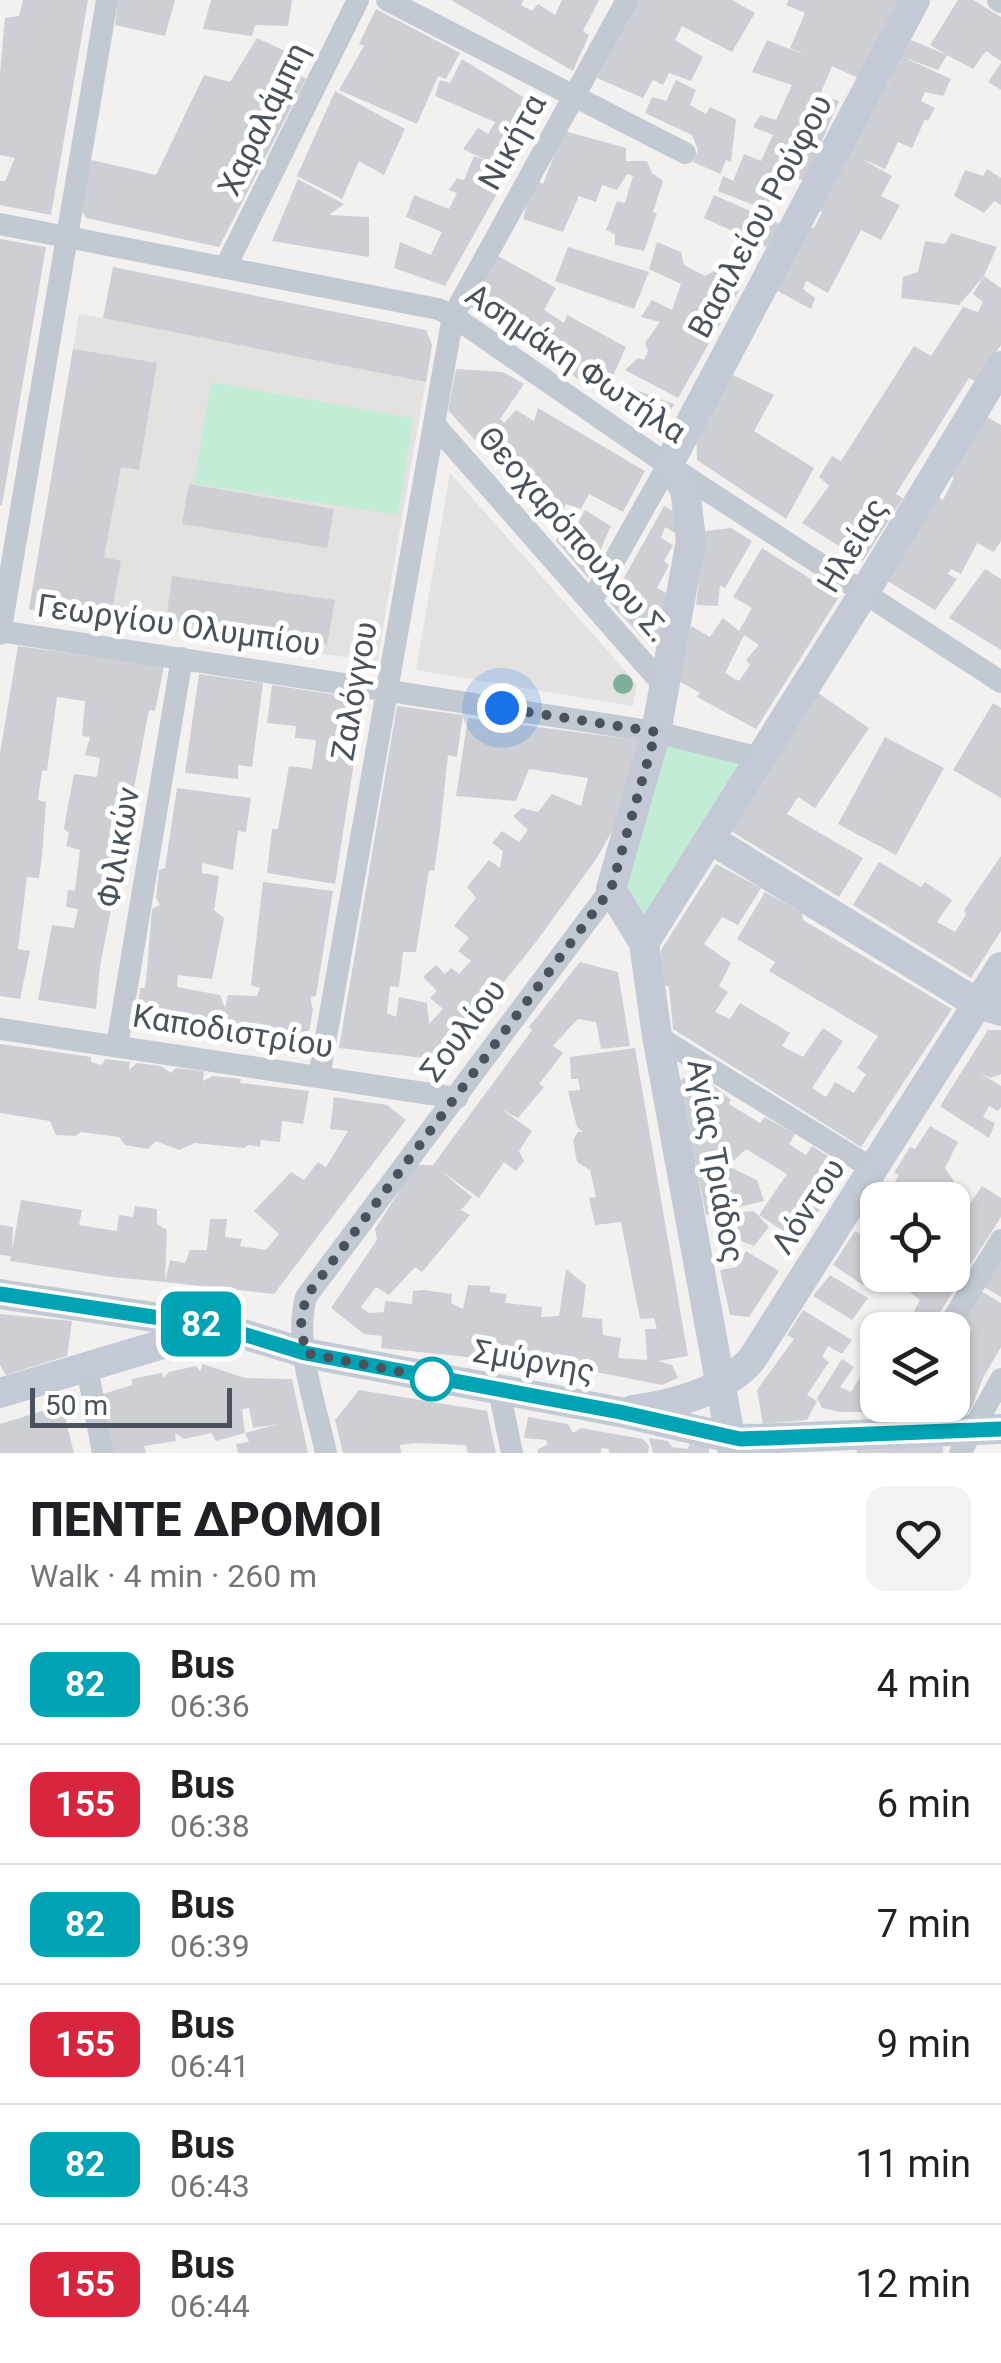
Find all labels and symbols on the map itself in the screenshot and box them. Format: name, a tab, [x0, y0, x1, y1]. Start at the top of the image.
street label: Χαραλάμπη	[210, 36, 316, 202]
street label: Νικήτα	[470, 87, 554, 197]
street label: Βασιλείου Ρούφου	[680, 88, 840, 344]
street label: Ασημάκη Φωτήλα	[459, 275, 693, 451]
street label: Θεοχαρόπουλου Σ.	[470, 419, 678, 649]
street label: Ηλείας	[809, 491, 895, 599]
street label: Γεωργίου Ολυμπίου	[35, 586, 323, 664]
street label: Ζαλόγγου	[323, 619, 385, 763]
your location	[477, 683, 527, 733]
street label: Φιλικών	[89, 784, 147, 910]
street label: Σουλίου	[412, 972, 514, 1088]
street label: Καποδιστρίου	[130, 996, 336, 1066]
street label: Αγίας Τριάδος	[679, 1056, 753, 1266]
street label: Λόντου	[763, 1151, 853, 1261]
line badge: 82	[156, 1292, 246, 1356]
street label: Σμύρνης	[470, 1332, 598, 1390]
unlabelled marker	[411, 1358, 453, 1400]
scale bar	[30, 1383, 232, 1428]

